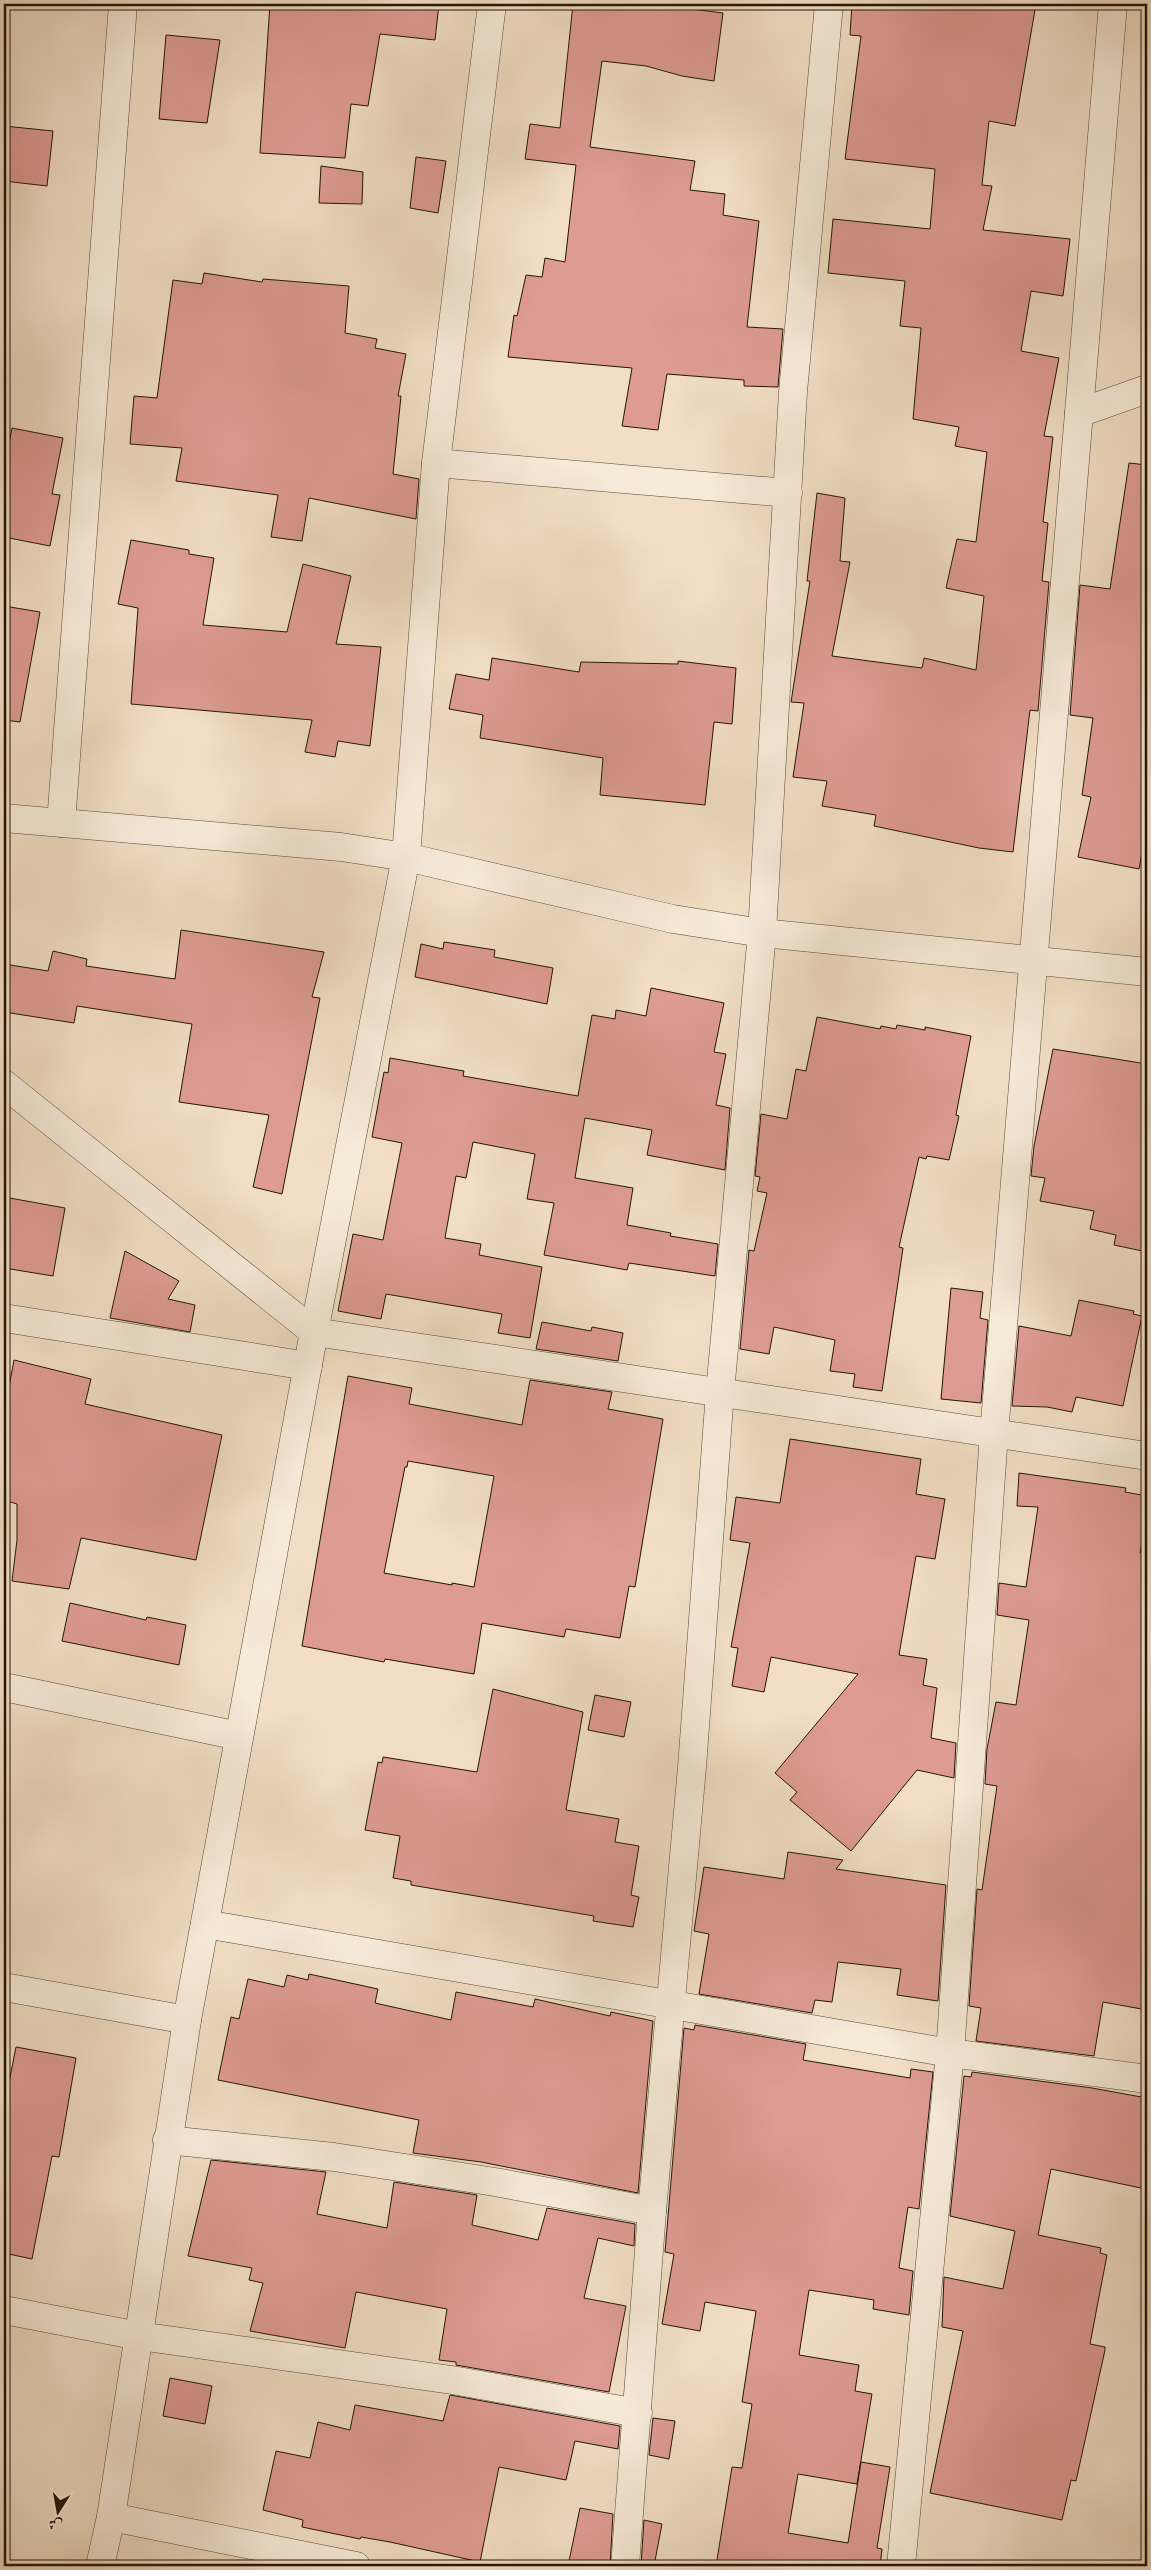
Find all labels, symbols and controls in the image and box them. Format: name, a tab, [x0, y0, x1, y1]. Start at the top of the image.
north arrow	[32, 2488, 82, 2538]
text: ش	[47, 2514, 64, 2534]

